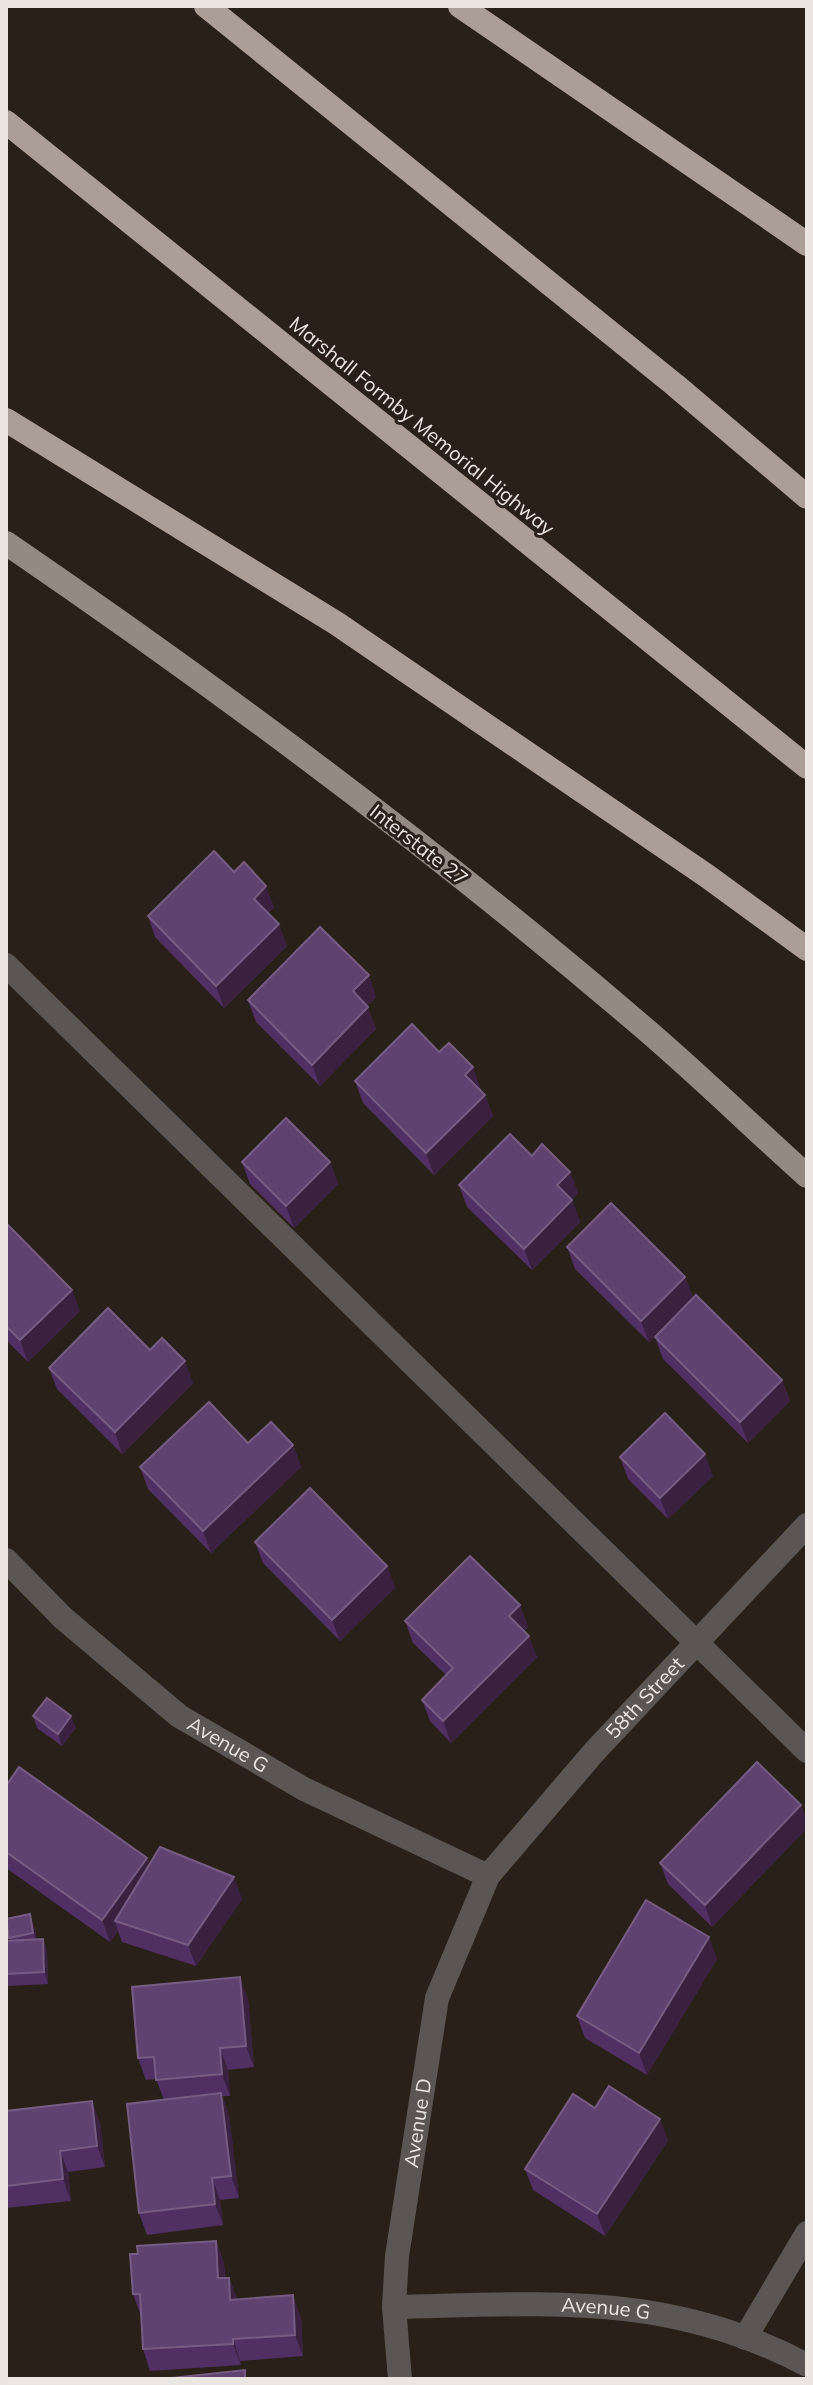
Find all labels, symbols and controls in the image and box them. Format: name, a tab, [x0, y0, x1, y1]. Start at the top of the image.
street label: Marshall Formby Memorial Highway	[285, 311, 560, 541]
street label: Interstate 27	[365, 799, 473, 891]
street label: 58th Street	[600, 1651, 689, 1744]
street label: Avenue G	[183, 1711, 273, 1778]
street label: Avenue D	[398, 2077, 436, 2169]
street label: Avenue G	[561, 2292, 652, 2324]

